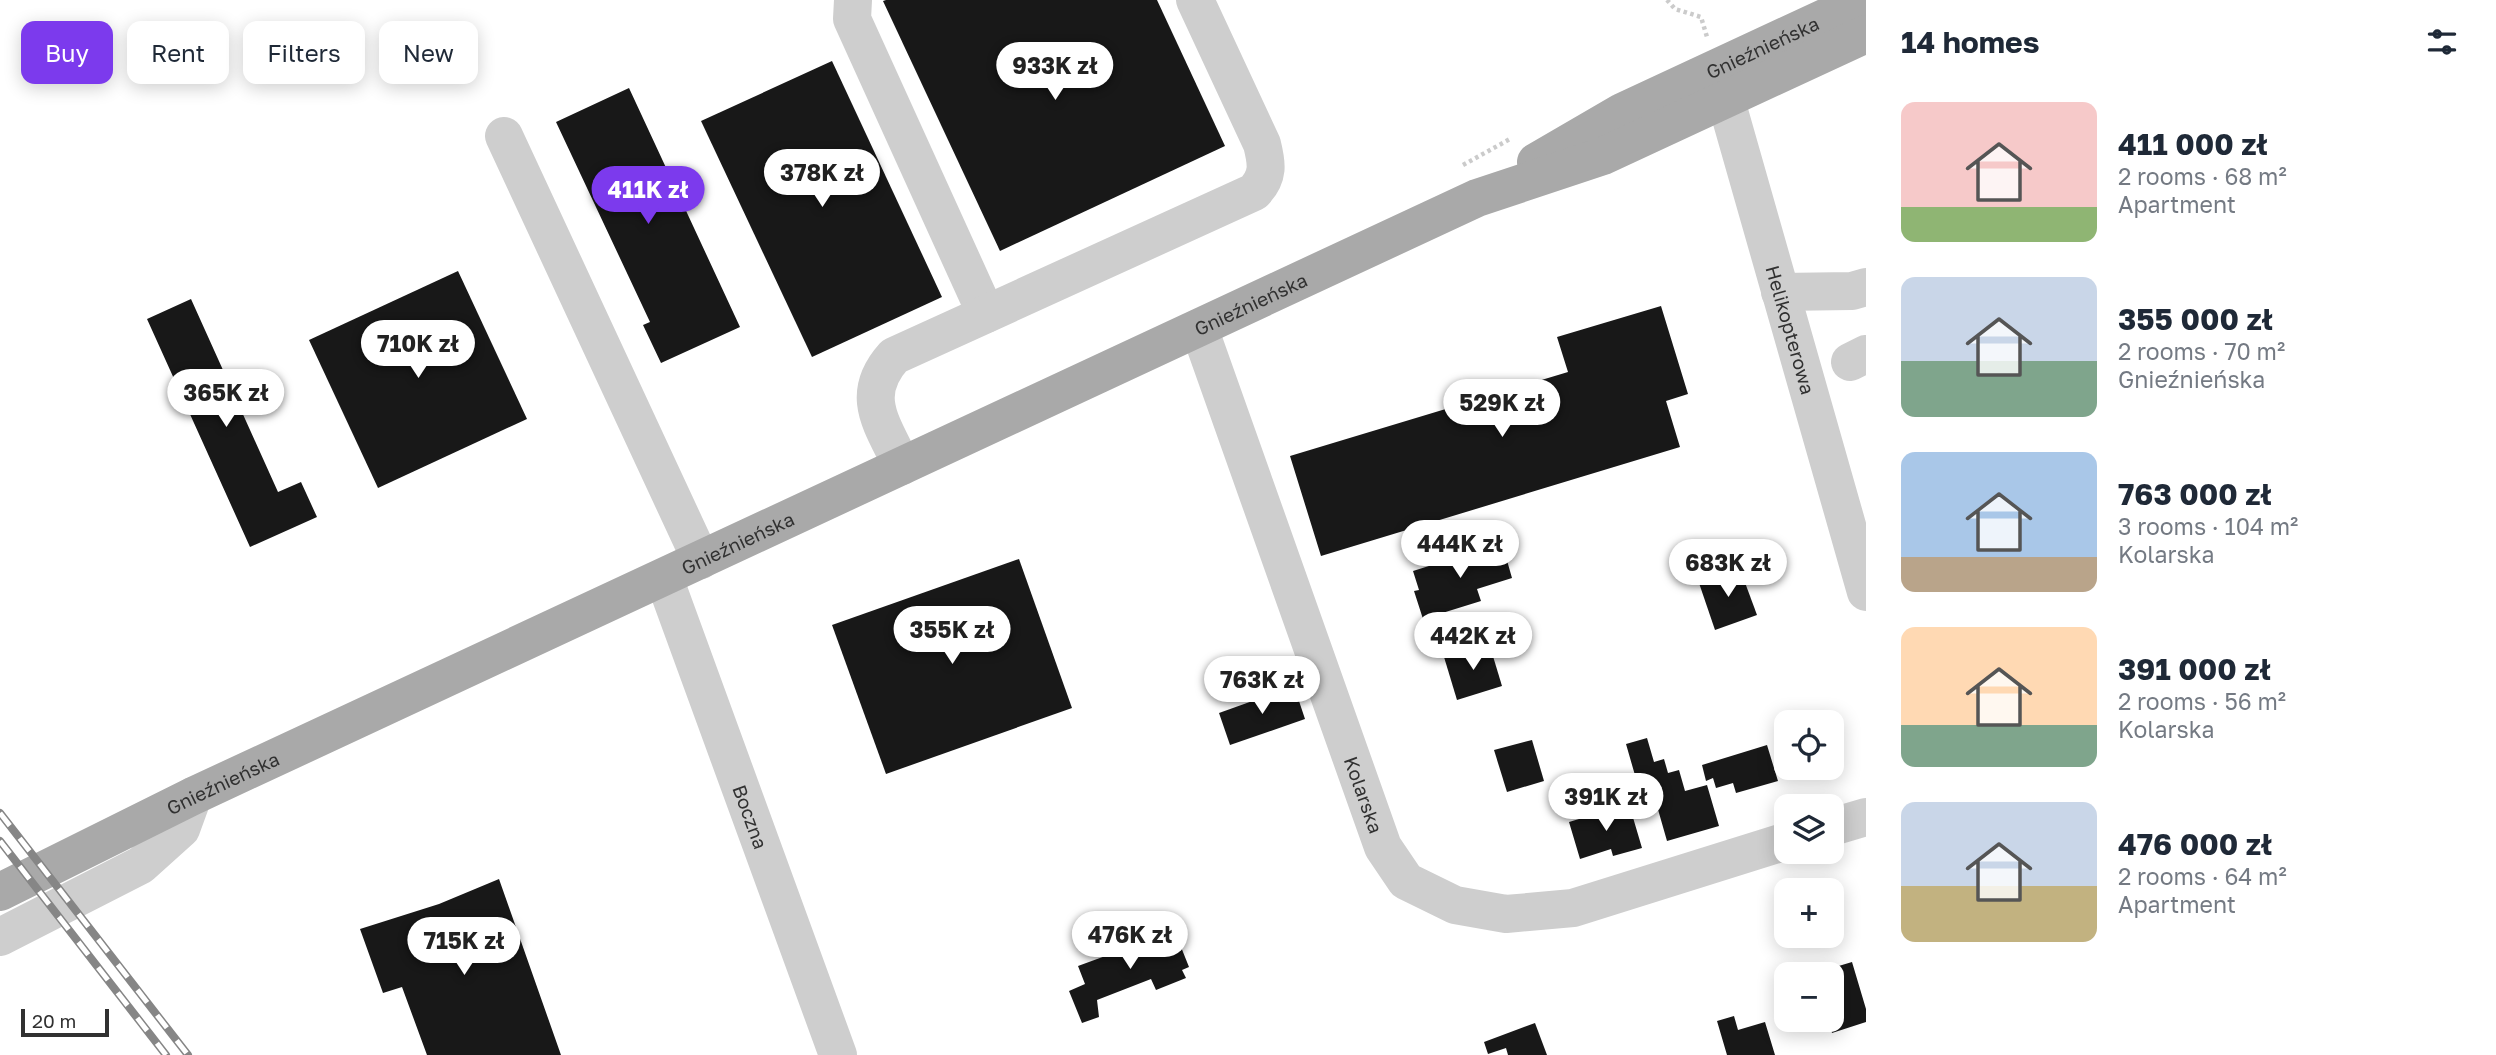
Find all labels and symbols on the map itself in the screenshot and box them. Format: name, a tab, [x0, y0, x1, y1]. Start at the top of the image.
street label: Gnieźnieńska	[1702, 11, 1822, 83]
pin: 933K zł	[990, 42, 1120, 102]
pin: 378K zł	[757, 150, 887, 209]
pin: 411K zł	[583, 166, 713, 226]
street label: Helikopterowa	[1762, 263, 1821, 397]
street label: Gnieźnieńska	[1190, 267, 1310, 340]
pin: 710K zł	[353, 320, 483, 380]
pin: 365K zł	[161, 370, 291, 429]
pin: 529K zł	[1437, 380, 1567, 439]
street label: Gnieźnieńska	[677, 506, 797, 579]
pin: 444K zł	[1395, 520, 1525, 580]
pin: 683K zł	[1663, 540, 1793, 599]
pin: 355K zł	[887, 606, 1017, 666]
pin: 442K zł	[1408, 612, 1538, 672]
pin: 763K zł	[1197, 656, 1327, 716]
street label: Gnieźnieńska	[162, 746, 282, 819]
street label: Kolarska	[1340, 753, 1389, 836]
pin: 391K zł	[1541, 774, 1671, 833]
street label: Boczna	[729, 781, 773, 852]
pin: 476K zł	[1065, 912, 1195, 971]
pin: 715K zł	[399, 918, 529, 977]
scale bar	[21, 1006, 108, 1038]

